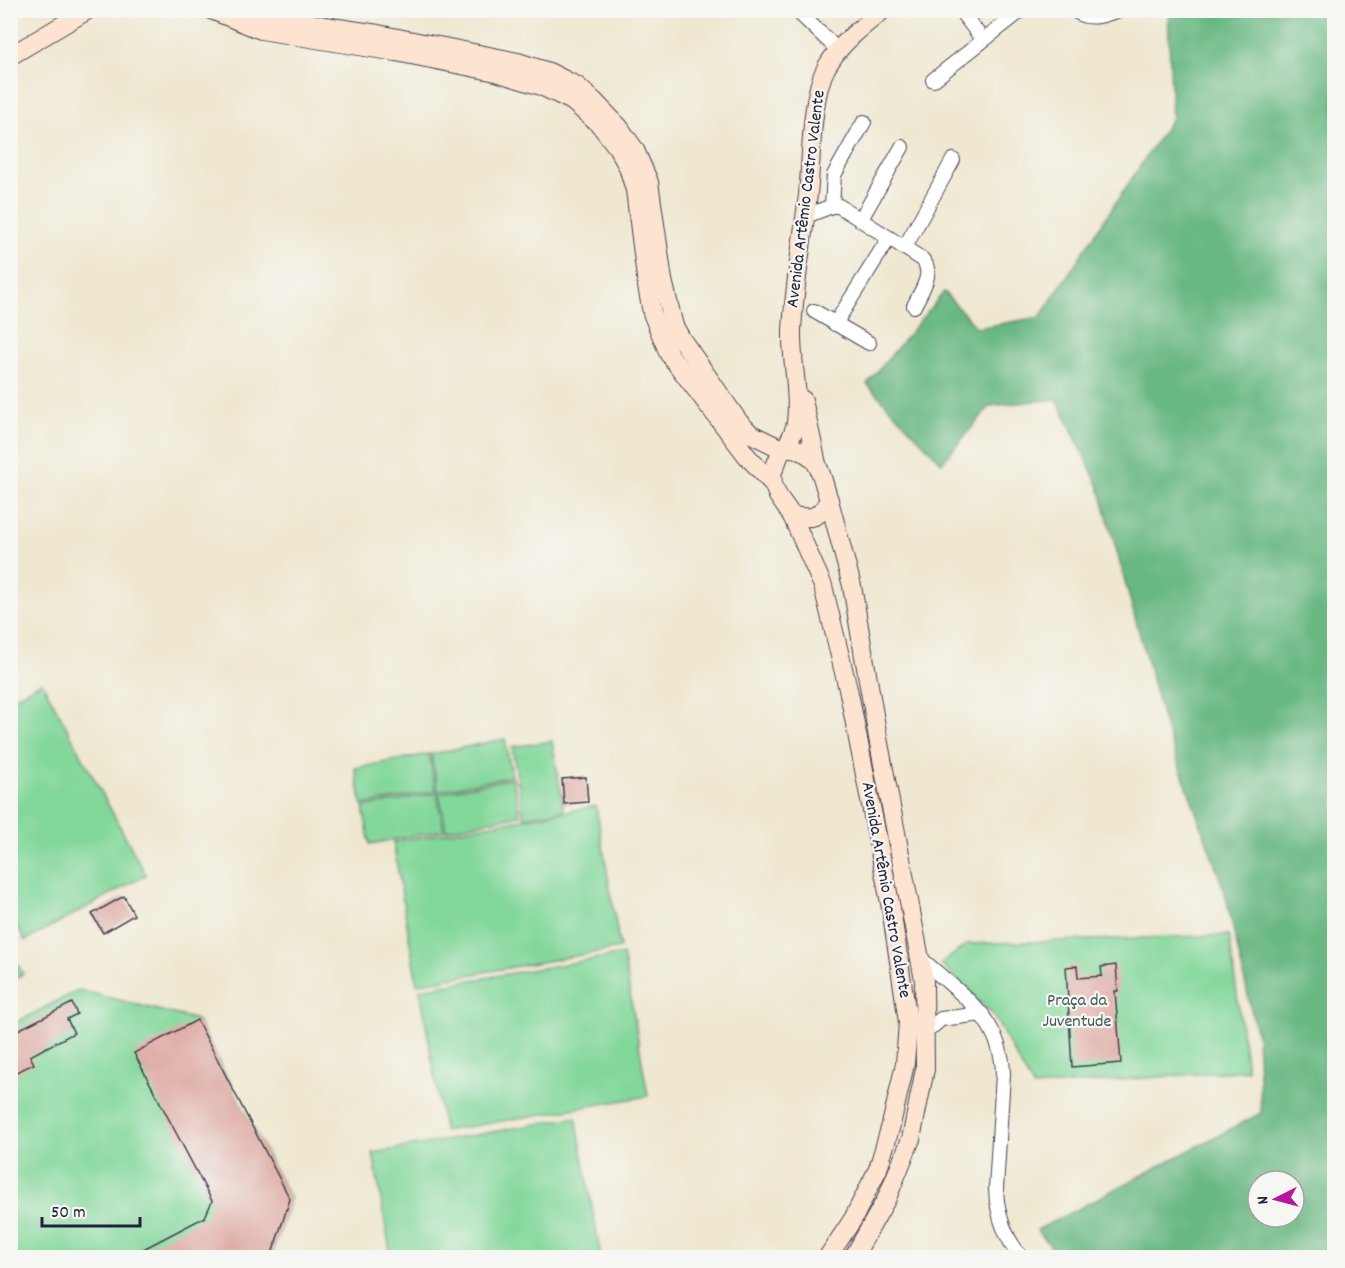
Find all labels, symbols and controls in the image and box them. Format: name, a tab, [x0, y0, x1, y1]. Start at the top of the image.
street label: Avenida Artêmio Castro Valente	[781, 89, 833, 309]
street label: Avenida Artêmio Castro Valente	[854, 780, 916, 1000]
park label: Praça da Juventude	[1043, 989, 1111, 1035]
north arrow	[1246, 1169, 1306, 1229]
scale bar	[42, 1190, 140, 1228]
text: N	[1252, 1195, 1275, 1205]
text: 50 m	[51, 1201, 86, 1226]

